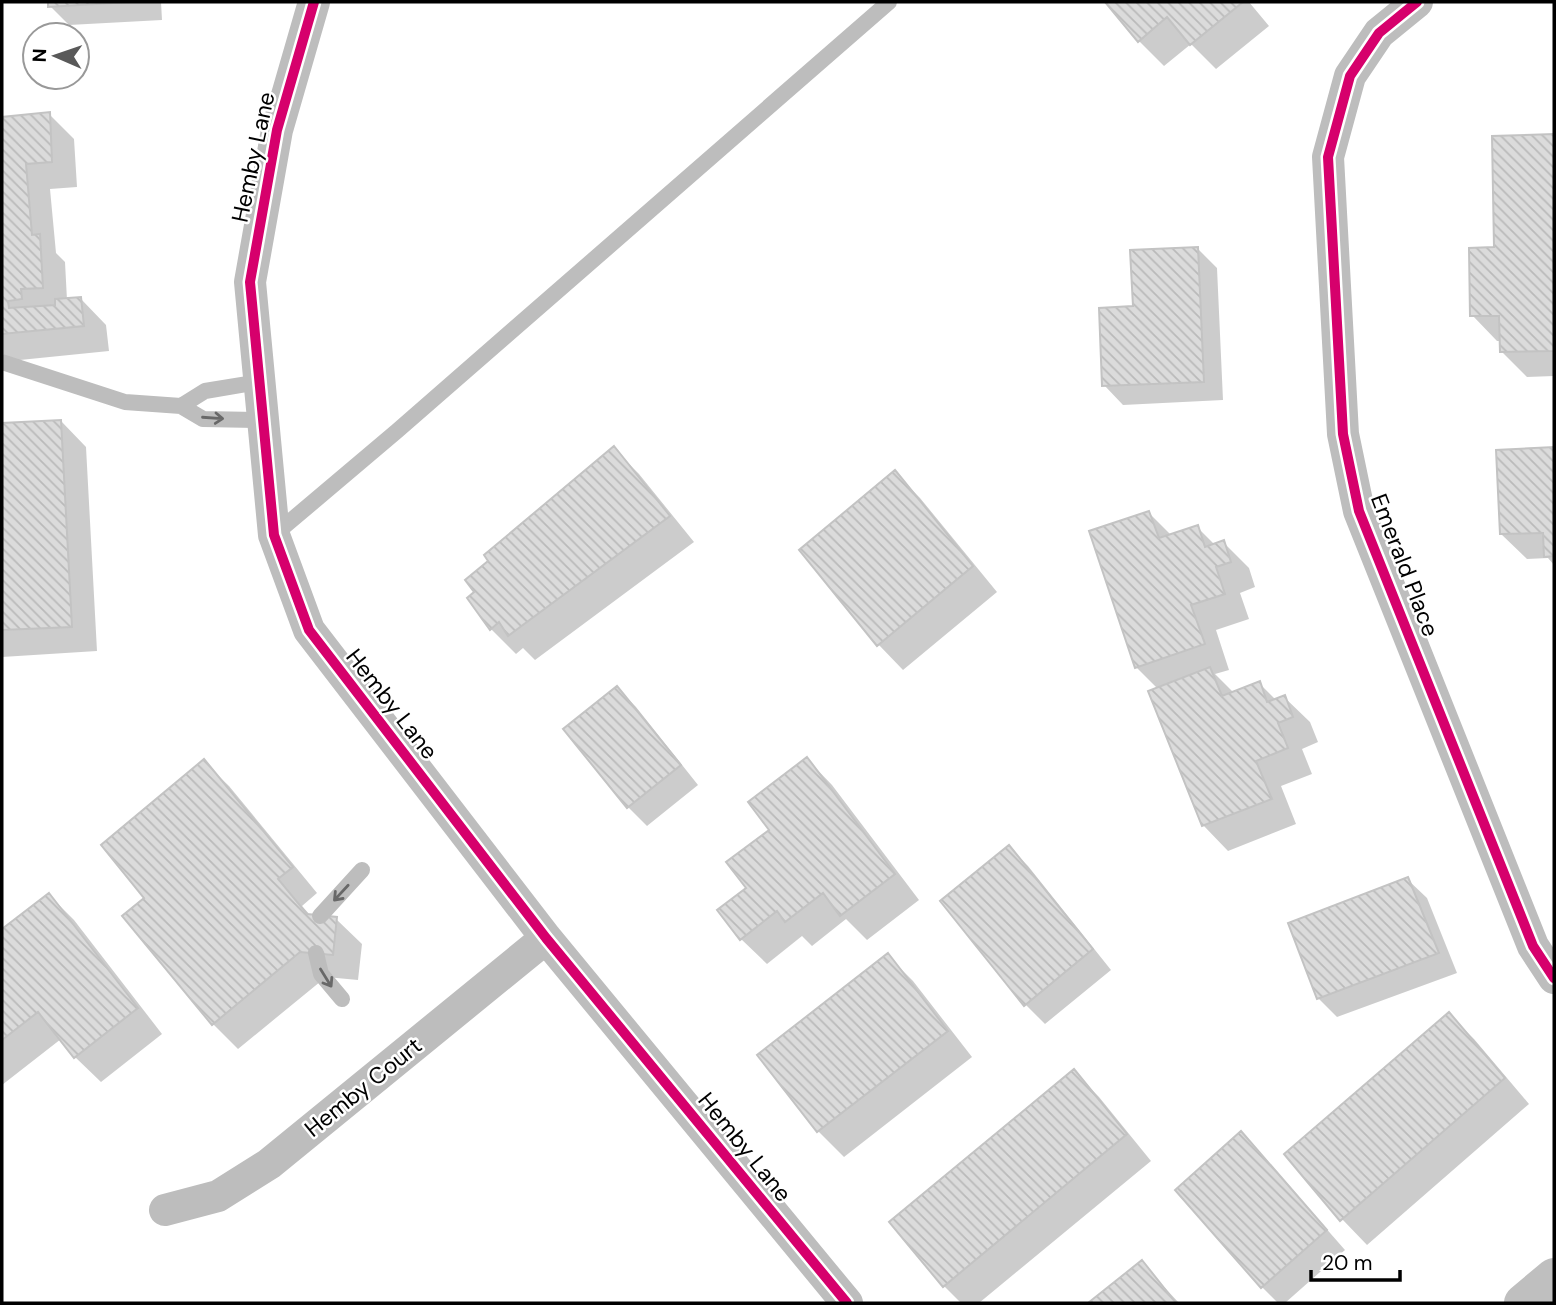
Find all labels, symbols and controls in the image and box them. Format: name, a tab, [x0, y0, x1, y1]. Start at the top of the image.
north arrow	[21, 21, 91, 91]
text: N	[27, 48, 52, 63]
street label: Hemby Lane	[225, 89, 281, 225]
one-way arrow	[201, 412, 224, 425]
street label: Emerald Place	[1364, 489, 1446, 641]
street label: Hemby Lane	[339, 643, 445, 765]
one-way arrow	[332, 884, 349, 901]
one-way arrow	[320, 967, 334, 987]
street label: Hemby Court	[298, 1031, 428, 1143]
street label: Hemby Lane	[692, 1086, 798, 1208]
scale bar	[1311, 1238, 1400, 1282]
text: 20 m	[1322, 1249, 1373, 1277]

